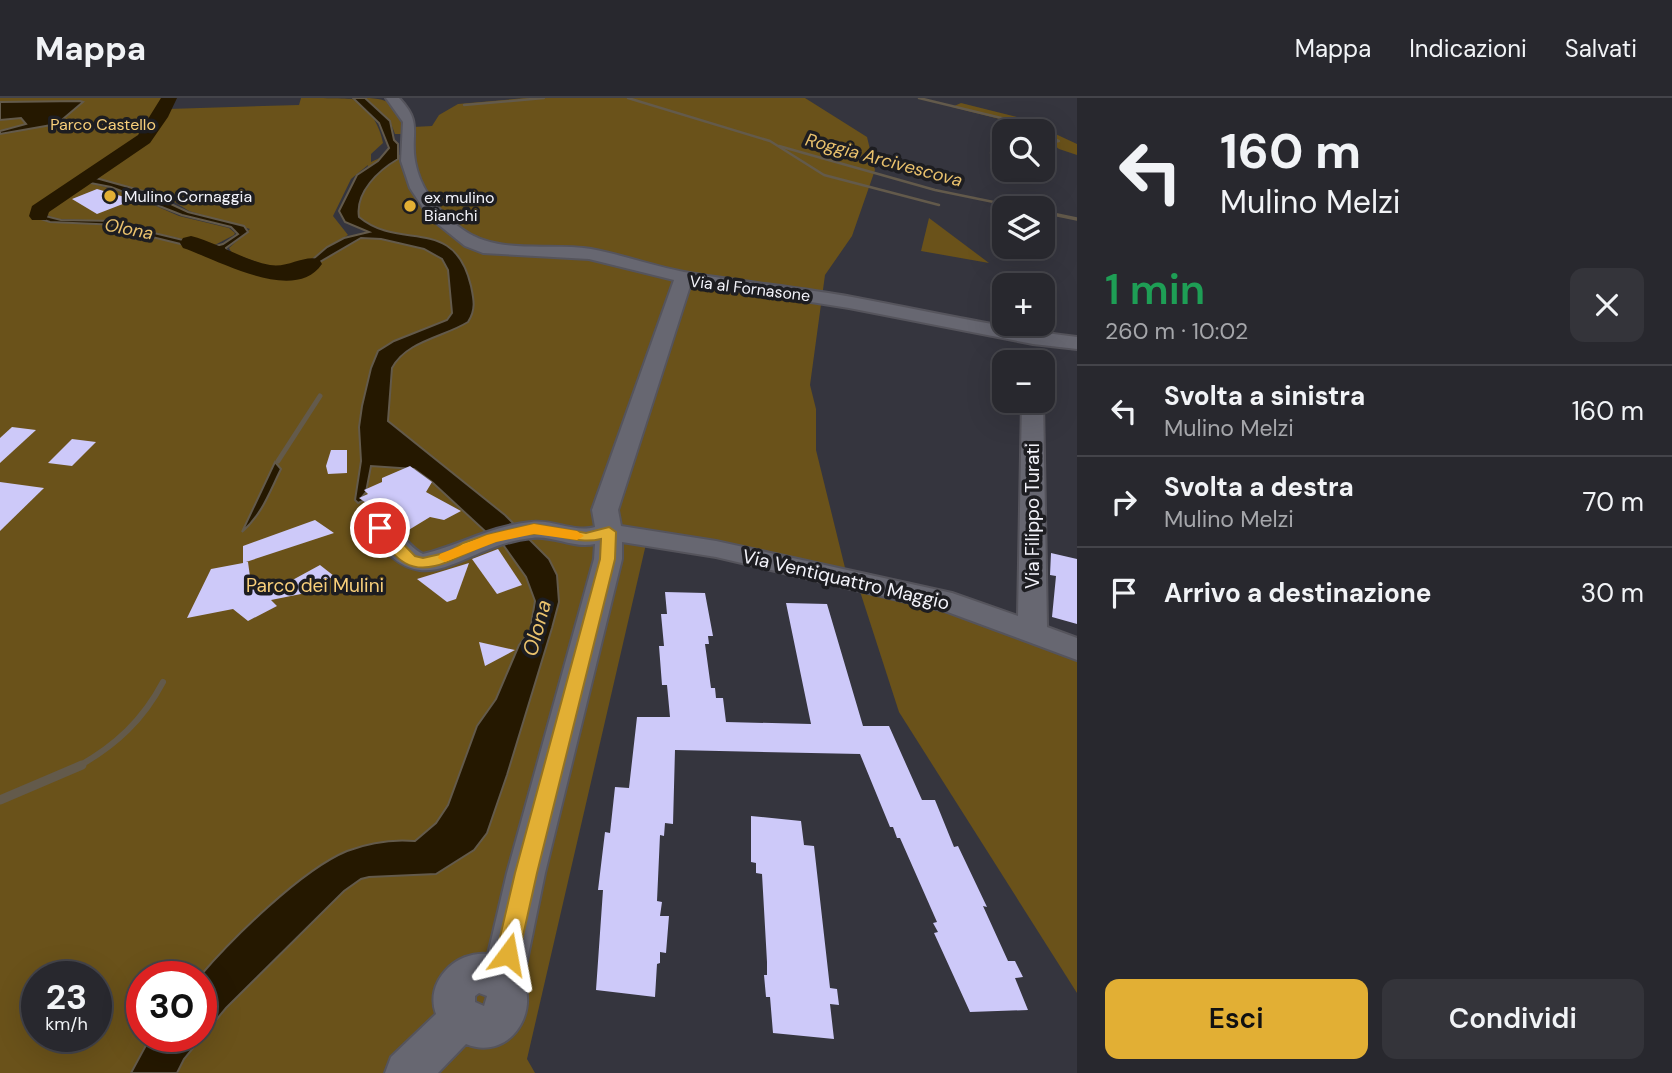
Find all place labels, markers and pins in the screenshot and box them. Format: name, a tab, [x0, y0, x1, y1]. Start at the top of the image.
place label: Mulino Cornaggia	[124, 186, 252, 207]
place label: ex mulino Bianchi	[424, 187, 494, 226]
marker: Mulino Cornaggia	[102, 188, 118, 204]
marker: ex mulino Bianchi	[402, 198, 418, 214]
pin	[350, 498, 410, 558]

